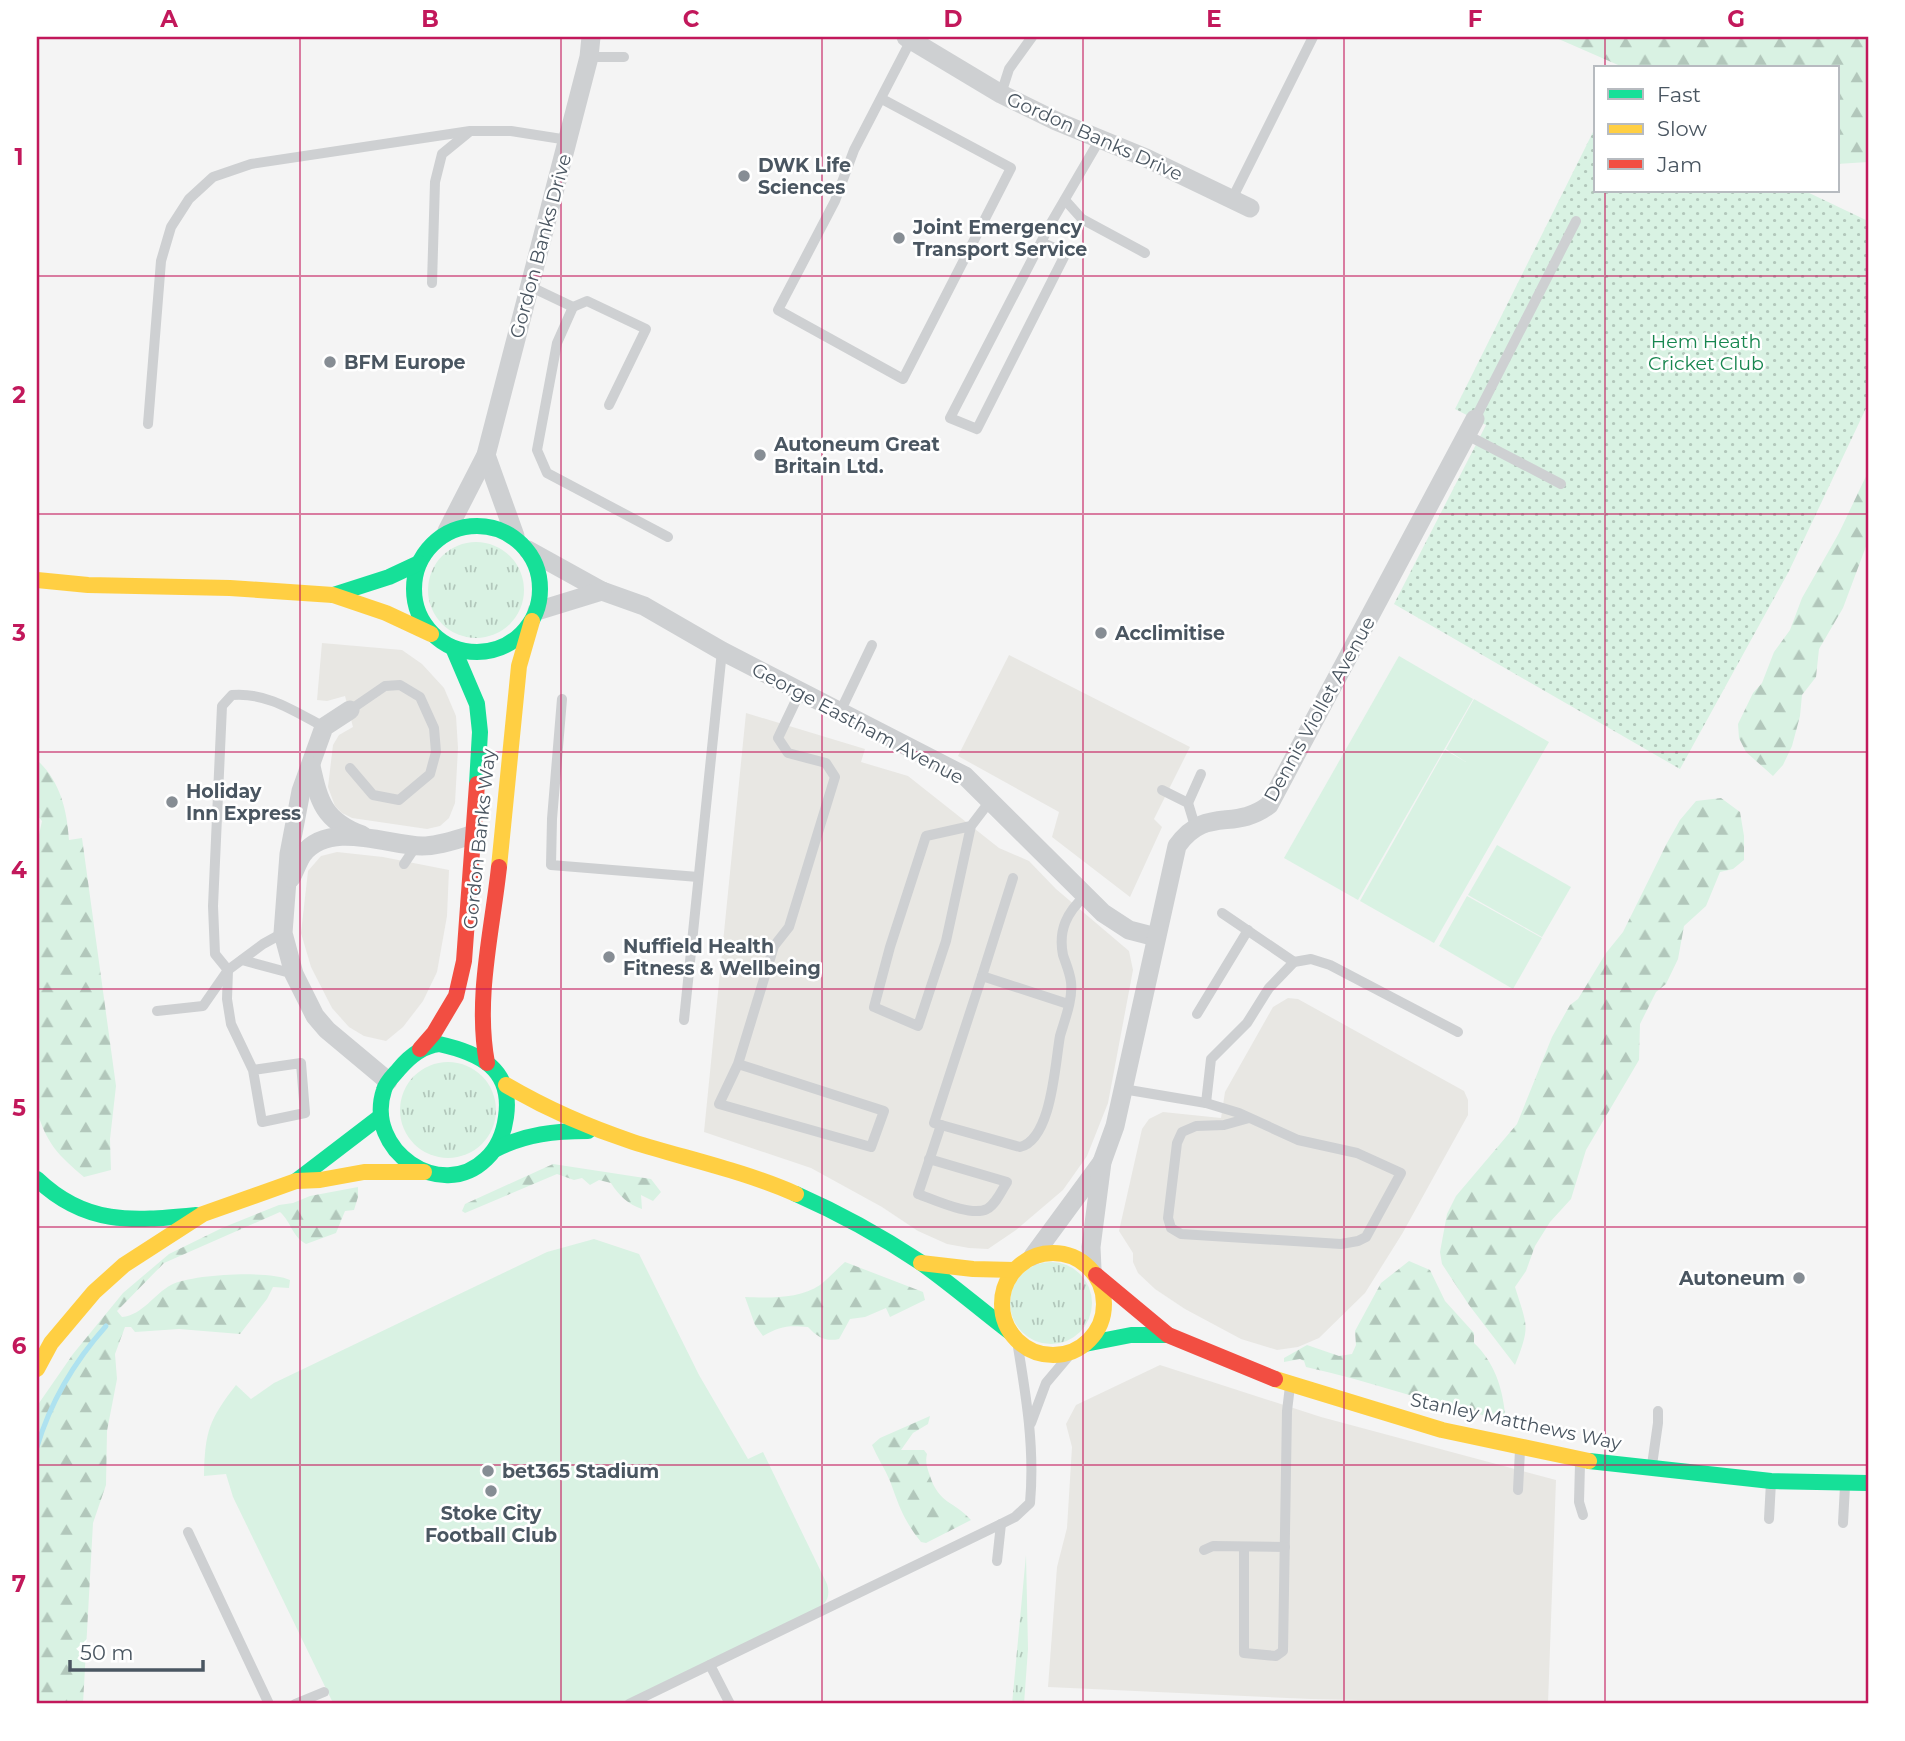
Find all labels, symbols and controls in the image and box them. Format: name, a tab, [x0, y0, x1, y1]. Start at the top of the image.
text: A	[159, 5, 178, 33]
text: B	[421, 5, 439, 33]
text: C	[683, 5, 700, 33]
text: D	[944, 5, 963, 33]
text: E	[1206, 5, 1222, 33]
text: F	[1468, 5, 1483, 33]
text: G	[1727, 5, 1745, 33]
legend	[1594, 66, 1839, 192]
text: Fast	[1657, 82, 1701, 107]
street label: Gordon Banks Drive	[1003, 87, 1186, 186]
text: Slow	[1657, 116, 1707, 141]
text: 1	[14, 143, 24, 171]
street label: Gordon Banks Drive	[505, 151, 576, 341]
text: Jam	[1656, 152, 1702, 177]
place label: DWK Life Sciences	[758, 154, 851, 199]
marker: DWK Life Sciences	[736, 168, 752, 184]
place label: Joint Emergency Transport Service	[912, 216, 1087, 261]
marker: Joint Emergency Transport Service	[891, 230, 907, 246]
park label: Hem Heath Cricket Club	[1648, 330, 1764, 375]
place label: BFM Europe	[344, 351, 466, 374]
marker: BFM Europe	[322, 354, 338, 370]
text: 2	[12, 381, 26, 409]
place label: Autoneum Great Britain Ltd.	[773, 433, 940, 478]
marker: Autoneum Great Britain Ltd.	[752, 447, 768, 463]
street label: Dennis Viollet Avenue	[1259, 613, 1380, 806]
text: 3	[11, 619, 26, 647]
place label: Acclimitise	[1114, 622, 1225, 645]
marker: Acclimitise	[1093, 625, 1109, 641]
street label: George Eastham Avenue	[748, 658, 968, 789]
street label: Gordon Banks Way	[459, 747, 500, 931]
place label: Holiday Inn Express	[186, 780, 301, 825]
marker: Holiday Inn Express	[164, 794, 180, 810]
text: 4	[11, 856, 27, 884]
place label: Nuffield Health Fitness & Wellbeing	[623, 935, 821, 980]
marker: Nuffield Health Fitness & Wellbeing	[601, 949, 617, 965]
text: 5	[12, 1094, 26, 1122]
place label: Autoneum	[1678, 1267, 1785, 1290]
marker: Autoneum	[1791, 1270, 1807, 1286]
text: 6	[12, 1332, 27, 1360]
street label: Stanley Matthews Way	[1408, 1388, 1624, 1455]
place label: bet365 Stadium	[502, 1460, 659, 1483]
marker: bet365 Stadium	[480, 1463, 496, 1479]
marker: Stoke City Football Club	[483, 1483, 499, 1499]
place label: Stoke City Football Club	[425, 1502, 557, 1547]
text: 7	[12, 1570, 26, 1598]
scale bar	[70, 1629, 203, 1673]
text: 50 m	[80, 1640, 134, 1665]

